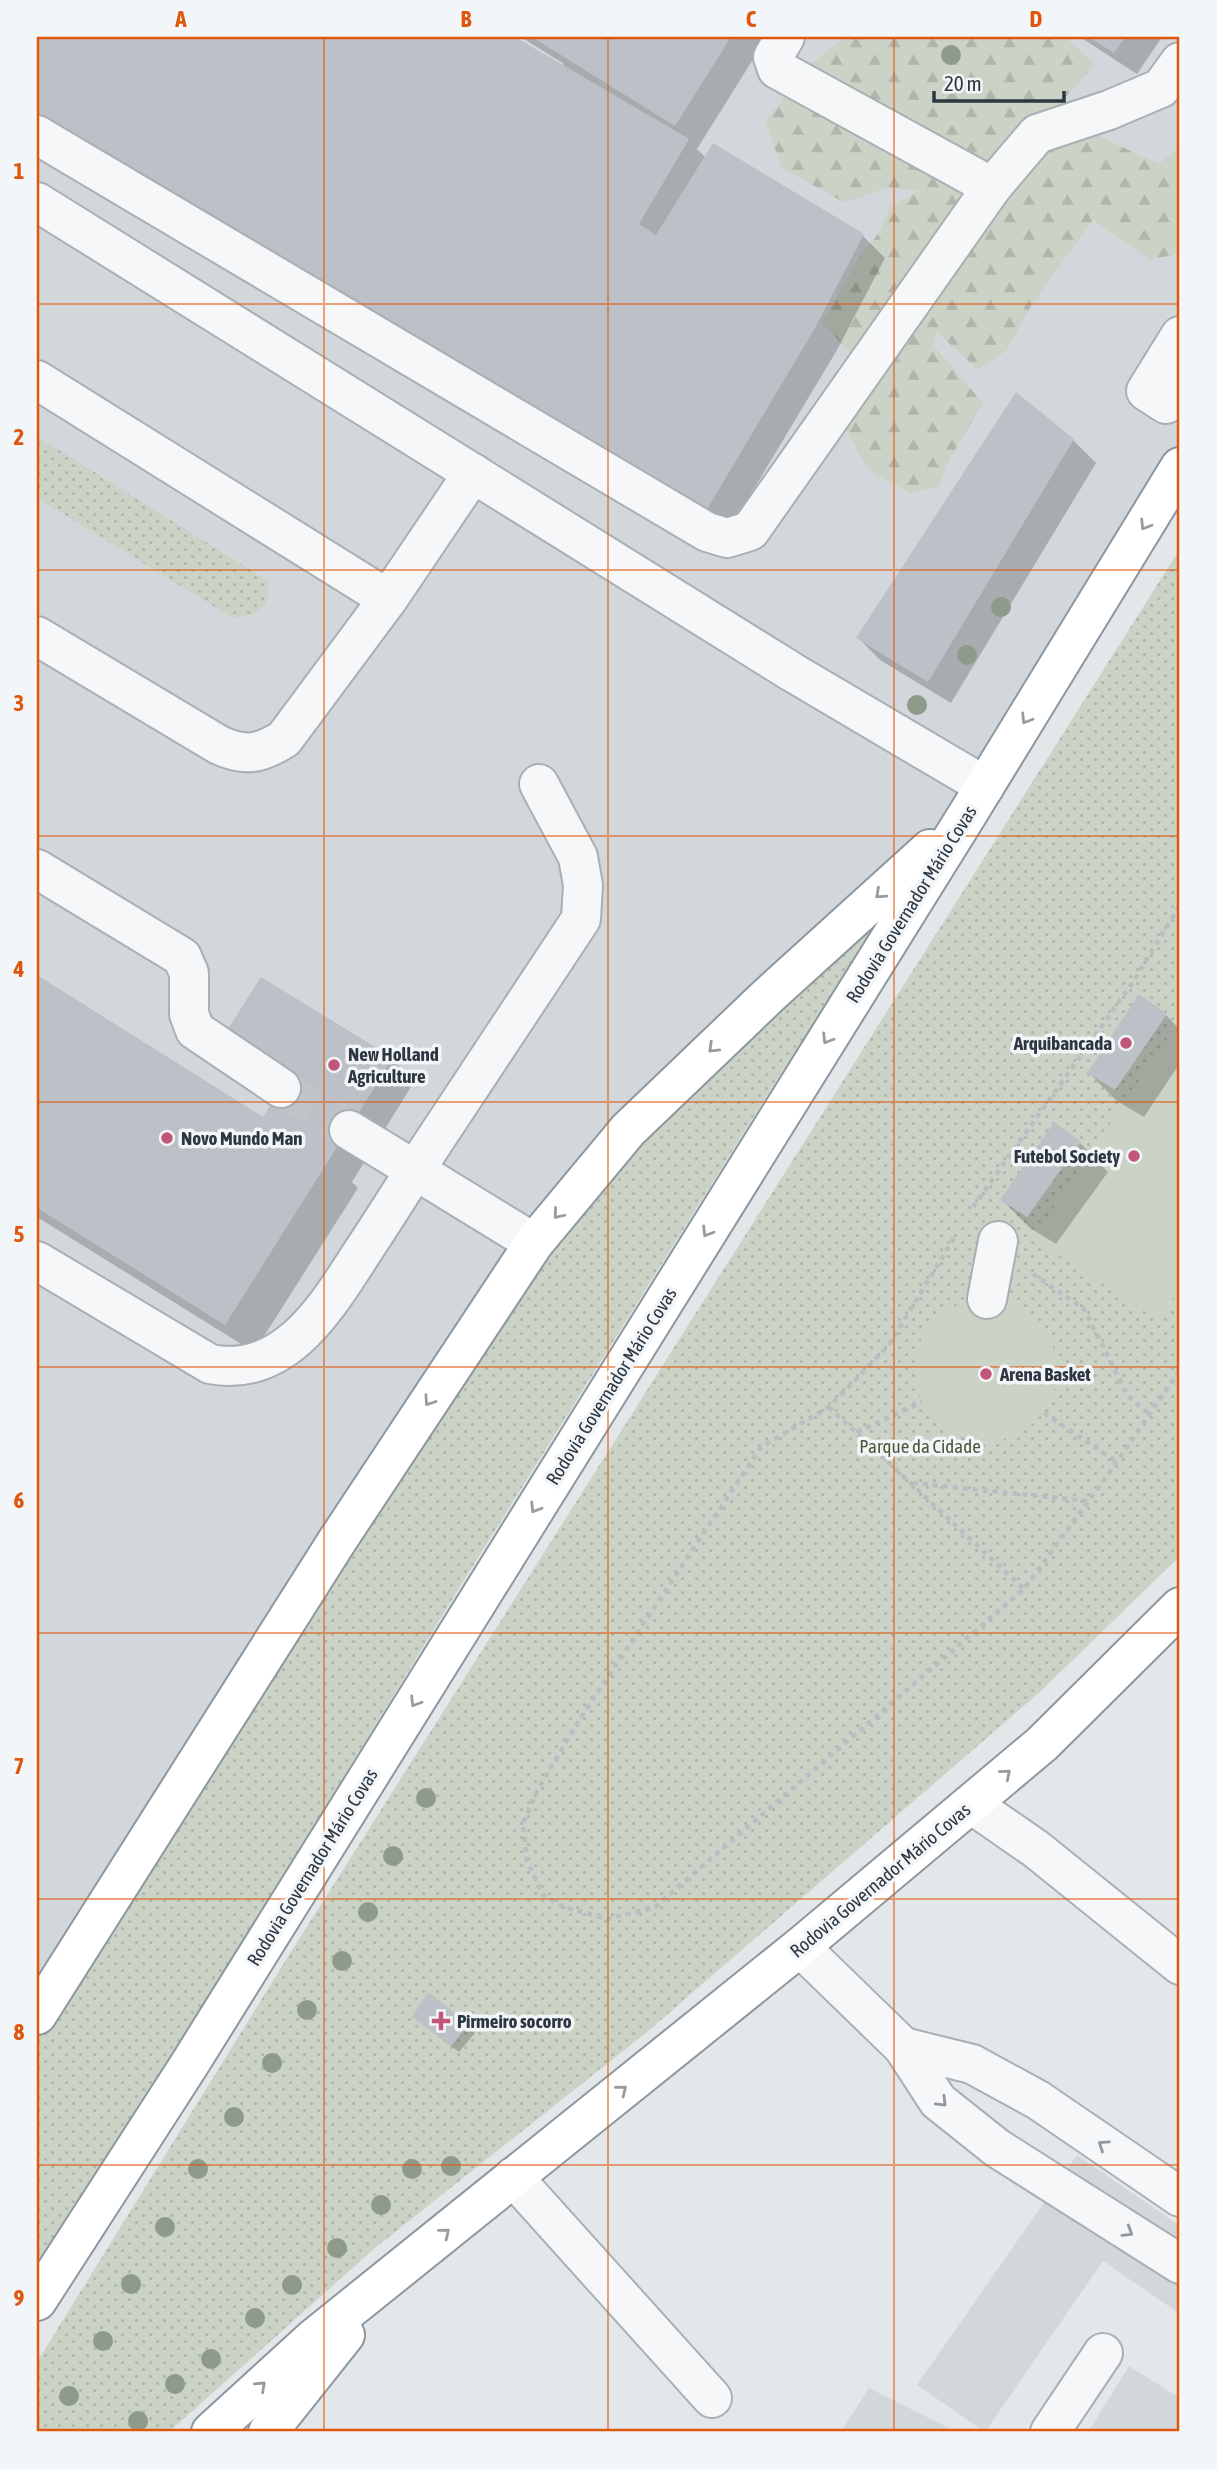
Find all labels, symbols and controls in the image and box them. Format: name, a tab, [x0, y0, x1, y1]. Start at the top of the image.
text: A	[174, 6, 187, 32]
text: B	[461, 6, 472, 32]
text: C	[746, 6, 757, 32]
text: D	[1030, 6, 1043, 32]
scale bar	[934, 60, 1063, 104]
text: 20 m	[944, 71, 982, 95]
text: 1	[14, 158, 25, 184]
text: 2	[14, 424, 24, 450]
one-way arrow	[1140, 518, 1153, 531]
text: 3	[14, 690, 24, 716]
one-way arrow	[1021, 712, 1034, 725]
street label: Rodovia Governador Mário Covas	[841, 801, 981, 1007]
one-way arrow	[876, 885, 889, 898]
text: 4	[13, 956, 25, 982]
one-way arrow	[822, 1031, 835, 1044]
place label: Arquibancada	[1013, 1032, 1112, 1054]
marker: Arquibancada	[1118, 1035, 1134, 1051]
one-way arrow	[709, 1040, 722, 1053]
place label: New Holland Agriculture	[347, 1043, 439, 1087]
marker: New Holland Agriculture	[326, 1057, 342, 1073]
place label: Novo Mundo Man	[181, 1127, 303, 1149]
marker: Novo Mundo Man	[159, 1130, 175, 1146]
place label: Futebol Society	[1014, 1145, 1120, 1167]
marker: Futebol Society	[1126, 1148, 1142, 1164]
one-way arrow	[554, 1207, 567, 1219]
text: 5	[14, 1221, 25, 1247]
one-way arrow	[702, 1224, 715, 1237]
street label: Rodovia Governador Mário Covas	[541, 1283, 681, 1489]
place label: Arena Basket	[999, 1363, 1091, 1385]
marker: Arena Basket	[978, 1366, 994, 1382]
one-way arrow	[425, 1393, 438, 1406]
park label: Parque da Cidade	[859, 1435, 981, 1457]
text: 6	[14, 1487, 25, 1513]
one-way arrow	[530, 1501, 543, 1514]
one-way arrow	[410, 1694, 423, 1707]
text: 7	[14, 1753, 24, 1779]
street label: Rodovia Governador Mário Covas	[242, 1764, 382, 1970]
one-way arrow	[998, 1770, 1011, 1782]
street label: Rodovia Governador Mário Covas	[786, 1798, 975, 1962]
place label: Pirmeiro socorro	[457, 2010, 572, 2032]
marker: Pirmeiro socorro	[431, 2011, 451, 2031]
text: 8	[14, 2019, 25, 2045]
one-way arrow	[614, 2086, 627, 2098]
one-way arrow	[934, 2094, 947, 2107]
one-way arrow	[1098, 2140, 1111, 2153]
one-way arrow	[1121, 2223, 1134, 2236]
one-way arrow	[437, 2228, 450, 2241]
text: 9	[14, 2285, 25, 2311]
one-way arrow	[253, 2382, 266, 2394]

